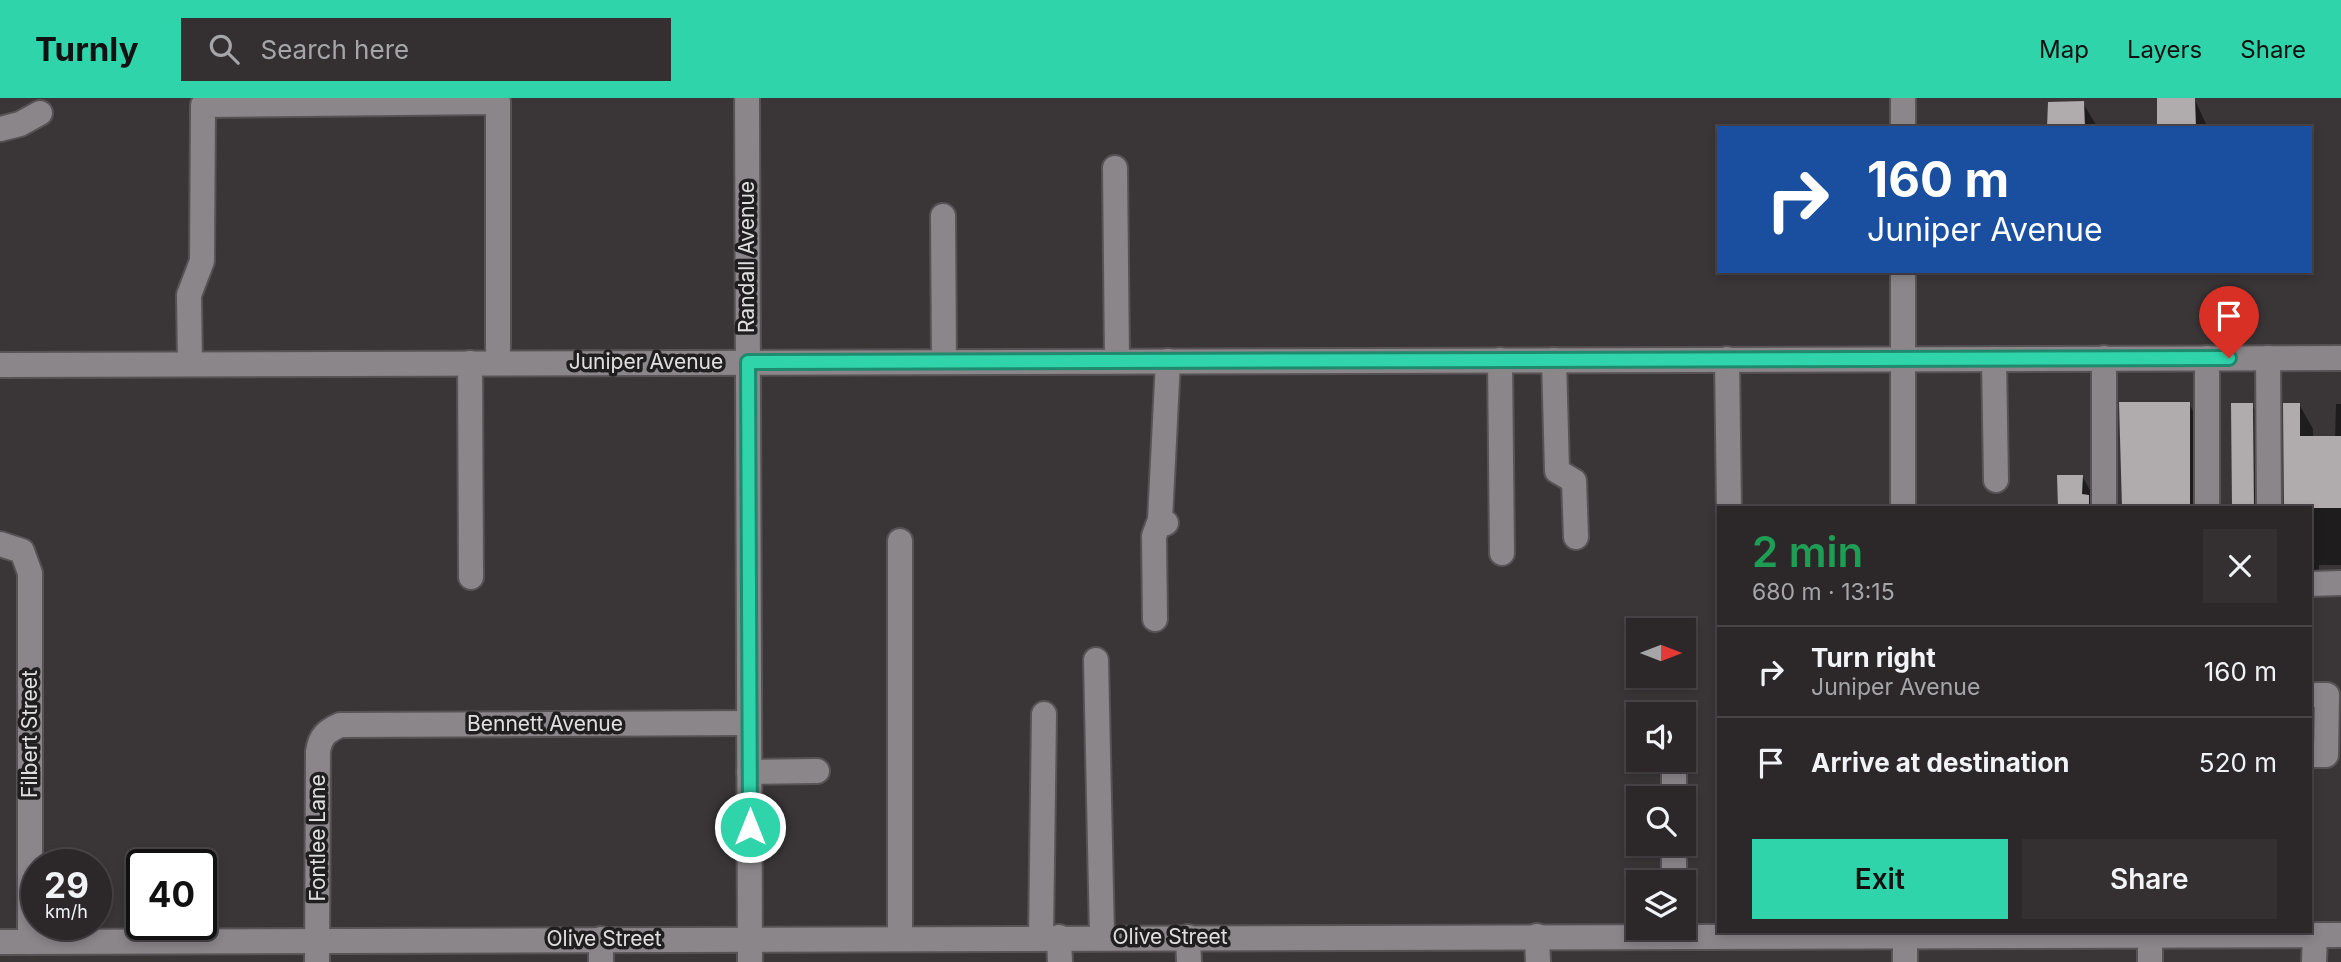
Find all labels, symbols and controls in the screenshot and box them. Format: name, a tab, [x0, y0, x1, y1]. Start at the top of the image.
search box	[181, 18, 671, 81]
text: Turnly	[35, 29, 139, 69]
icon: search	[205, 30, 243, 68]
text: Search here	[261, 34, 409, 65]
text: Map	[2039, 35, 2089, 64]
text: Layers	[2127, 35, 2202, 64]
text: Share	[2240, 35, 2306, 64]
text: 160 m	[1867, 150, 2009, 209]
icon: right	[1752, 154, 1843, 245]
street label: Randall Avenue	[734, 181, 759, 333]
text: Juniper Avenue	[1867, 210, 2103, 249]
pin	[2199, 286, 2259, 358]
icon: arrive	[2210, 297, 2248, 335]
street label: Juniper Avenue	[569, 349, 723, 374]
text: 2 min	[1752, 526, 1863, 577]
button: close	[2203, 529, 2277, 603]
text: 680 m · 13:15	[1752, 578, 1895, 606]
north arrow	[1626, 618, 1696, 688]
map controls	[1626, 618, 1696, 940]
text: Turn right	[1811, 642, 1936, 673]
icon: right	[1752, 653, 1790, 691]
text: 160 m	[2204, 656, 2277, 687]
street label: Filbert Street	[17, 670, 42, 798]
text: Juniper Avenue	[1811, 673, 1980, 701]
button: sound	[1626, 702, 1696, 772]
street label: Bennett Avenue	[467, 711, 623, 736]
icon: arrive	[1752, 744, 1790, 782]
text: Arrive at destination	[1811, 747, 2070, 778]
text: 520 m	[2199, 747, 2277, 778]
street label: Fontlee Lane	[305, 774, 330, 902]
button: search	[1626, 786, 1696, 856]
position arrow	[713, 790, 787, 864]
button: Exit	[1752, 839, 2008, 919]
button: Share	[2022, 839, 2277, 919]
speed limit sign: 40	[126, 849, 217, 940]
text: 29	[44, 864, 89, 906]
button: layers	[1626, 870, 1696, 940]
text: km/h	[45, 901, 88, 922]
street label: Olive Street	[1112, 924, 1228, 949]
street label: Olive Street	[546, 926, 662, 951]

